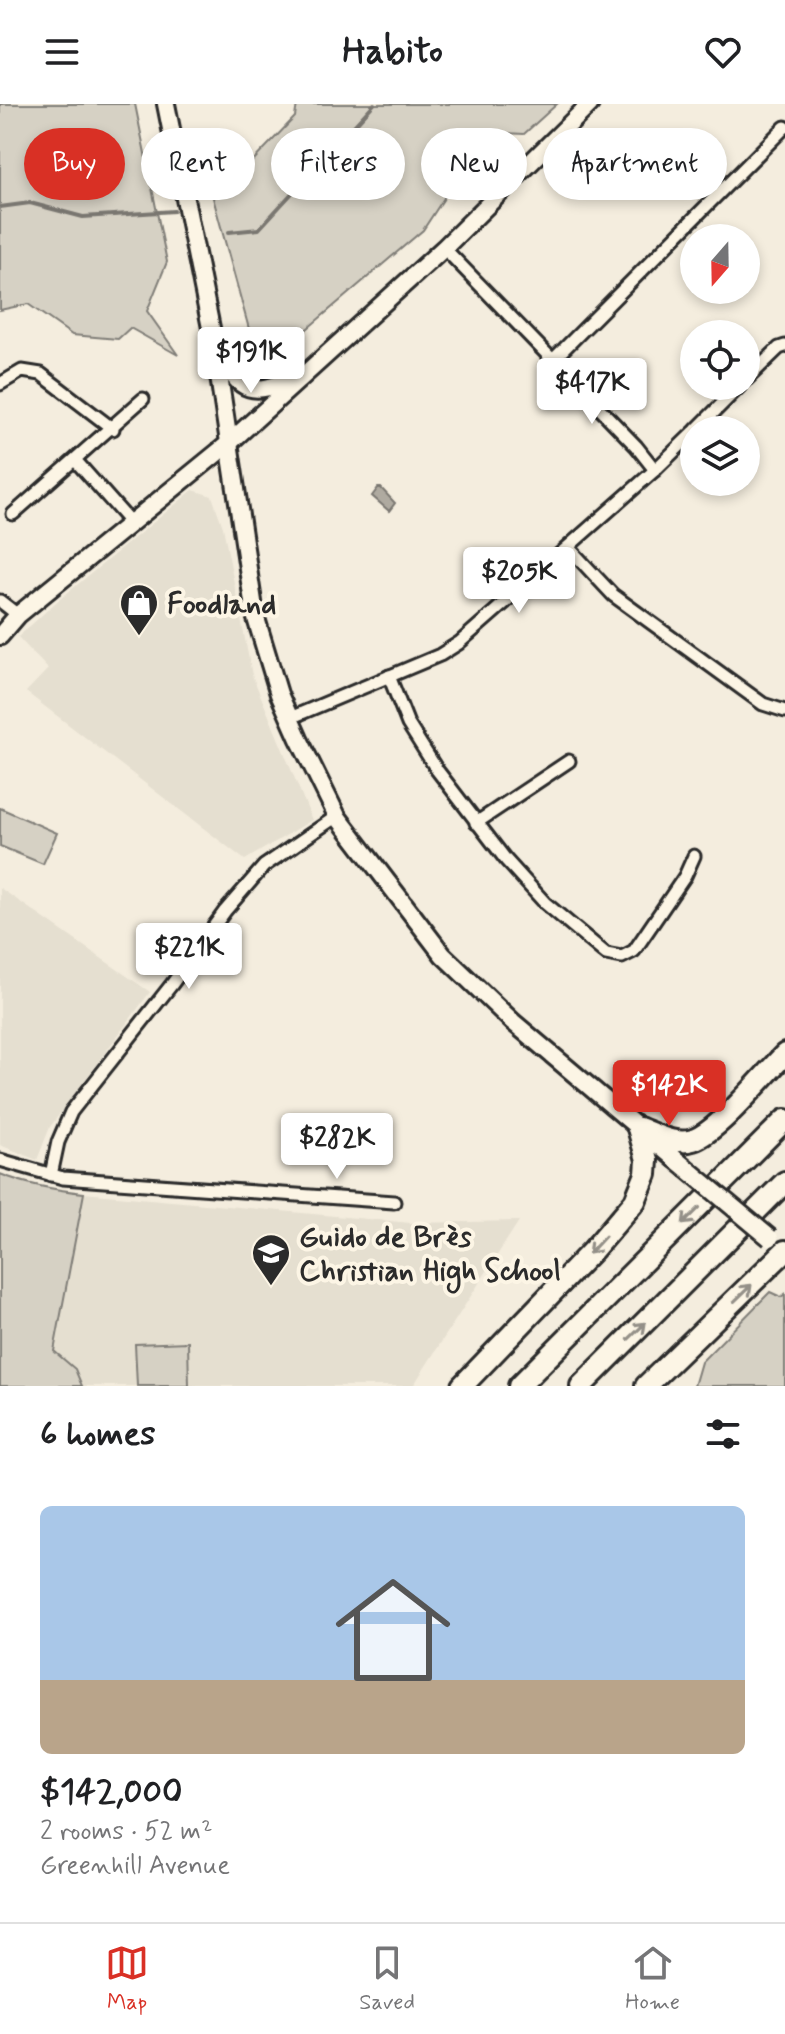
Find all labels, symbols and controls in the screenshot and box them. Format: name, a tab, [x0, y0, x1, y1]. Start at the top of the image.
text: Habito	[342, 29, 443, 76]
icon: menu	[40, 30, 84, 74]
icon: heart	[701, 30, 745, 74]
chip: Buy	[24, 128, 125, 200]
chip: Rent	[141, 128, 255, 200]
chip: Filters	[271, 128, 405, 200]
chip: New	[421, 128, 527, 200]
chip: Apartment	[543, 128, 727, 200]
north arrow	[680, 224, 760, 304]
map controls	[680, 224, 760, 496]
button: locate	[680, 320, 760, 400]
pin: $191K	[195, 327, 307, 395]
text: $191K	[216, 336, 286, 370]
pin: $417K	[536, 358, 648, 426]
text: $417K	[555, 367, 629, 401]
button: layers	[680, 416, 760, 496]
pin: $205K	[463, 547, 575, 615]
text: $205K	[481, 556, 557, 590]
shop icon: Foodland	[118, 582, 160, 637]
place label: Foodland	[167, 585, 276, 624]
pin: $221K	[133, 923, 245, 991]
text: $221K	[154, 932, 224, 966]
pin: $142K	[613, 1060, 725, 1128]
text: $142K	[631, 1069, 707, 1103]
pin: $282K	[281, 1113, 393, 1181]
text: $282K	[299, 1122, 375, 1156]
one-way arrow	[682, 1206, 701, 1225]
place label: Guido de Brès Christian High School	[299, 1218, 561, 1294]
school or university icon: Guido de Brès Christian High School	[250, 1232, 292, 1287]
one-way arrow	[588, 1235, 607, 1255]
one-way arrow	[733, 1284, 753, 1303]
one-way arrow	[627, 1322, 647, 1341]
text: 6 homes	[40, 1412, 155, 1457]
icon: filters	[701, 1412, 745, 1456]
icon: home	[321, 1558, 465, 1702]
text: $142,000	[40, 1770, 182, 1815]
text: 2 rooms · 52 m²	[40, 1815, 212, 1849]
text: Greenhill Avenue	[40, 1849, 230, 1883]
tab: Map	[105, 1941, 149, 2017]
tab: Saved	[359, 1941, 415, 2017]
tab: Home	[625, 1941, 680, 2017]

